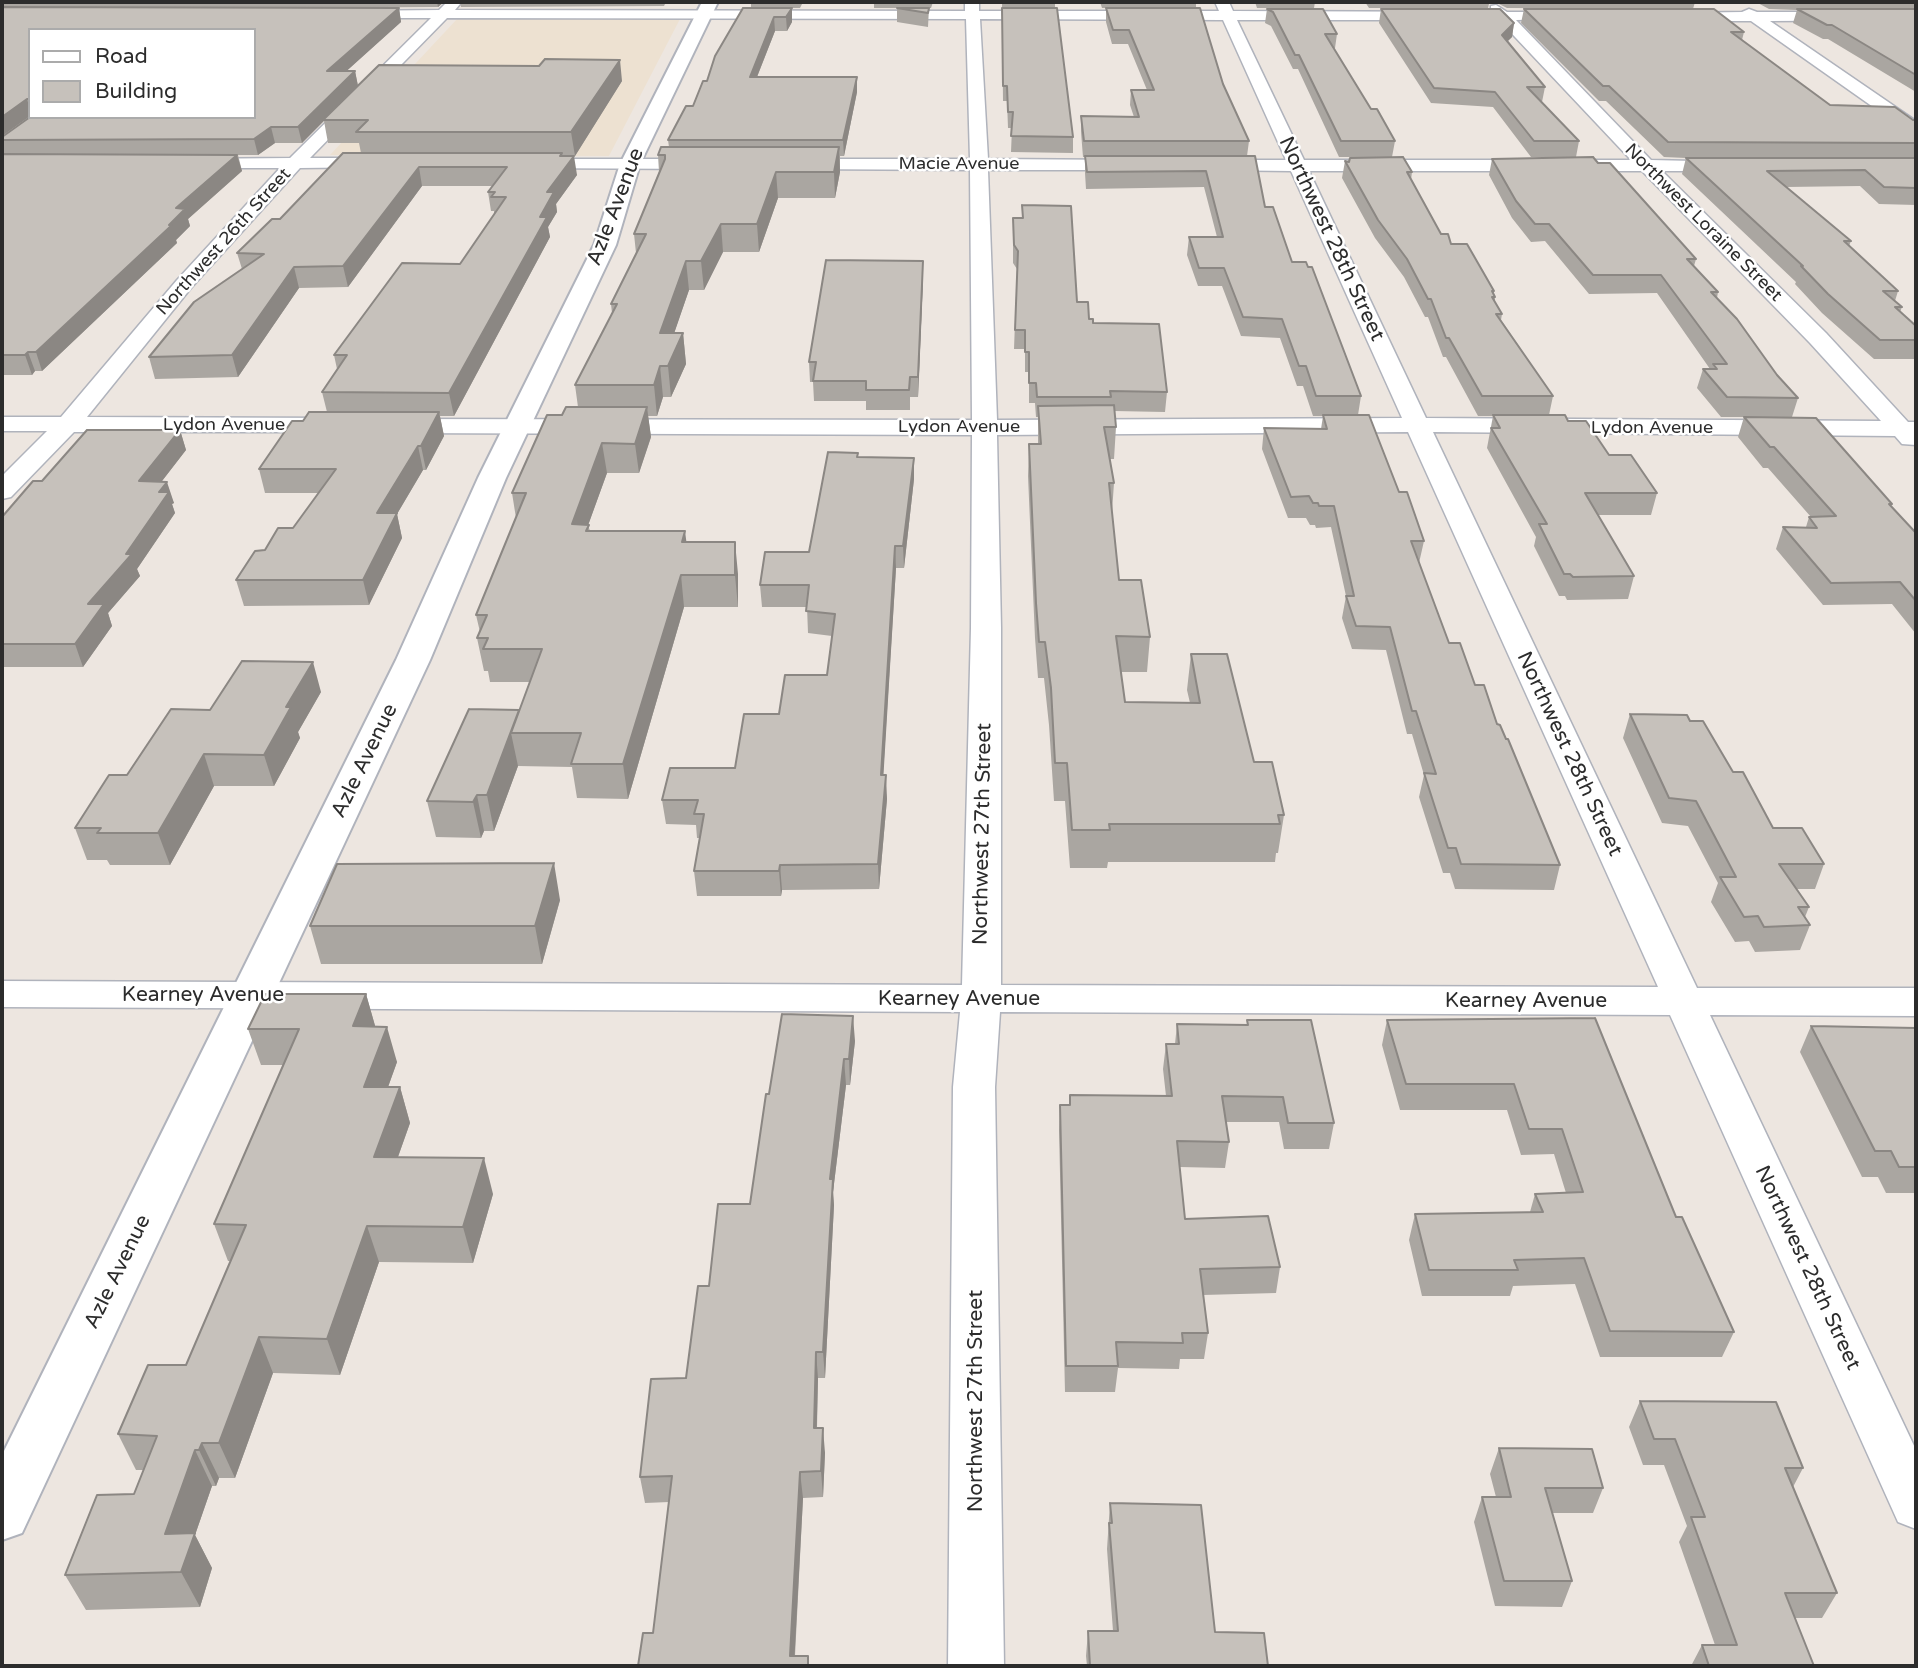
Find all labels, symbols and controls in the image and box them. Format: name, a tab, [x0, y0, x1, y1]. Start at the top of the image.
legend	[28, 28, 256, 119]
text: Road	[95, 44, 148, 69]
text: Building	[95, 79, 177, 104]
street label: Northwest 28th Street	[1273, 133, 1389, 345]
street label: Northwest Loraine Street	[1620, 140, 1786, 306]
street label: Azle Avenue	[582, 145, 650, 269]
street label: Macie Avenue	[899, 153, 1019, 175]
street label: Northwest 26th Street	[152, 164, 296, 320]
street label: Lydon Avenue	[163, 414, 285, 436]
street label: Lydon Avenue	[898, 416, 1020, 438]
street label: Lydon Avenue	[1591, 417, 1713, 439]
street label: Northwest 28th Street	[1511, 648, 1627, 860]
street label: Azle Avenue	[327, 700, 403, 822]
street label: Northwest 27th Street	[968, 723, 998, 945]
street label: Kearney Avenue	[122, 982, 284, 1008]
street label: Kearney Avenue	[878, 986, 1040, 1012]
street label: Kearney Avenue	[1445, 988, 1607, 1014]
street label: Northwest 28th Street	[1749, 1162, 1865, 1374]
street label: Azle Avenue	[80, 1211, 156, 1333]
street label: Northwest 27th Street	[963, 1290, 989, 1512]

